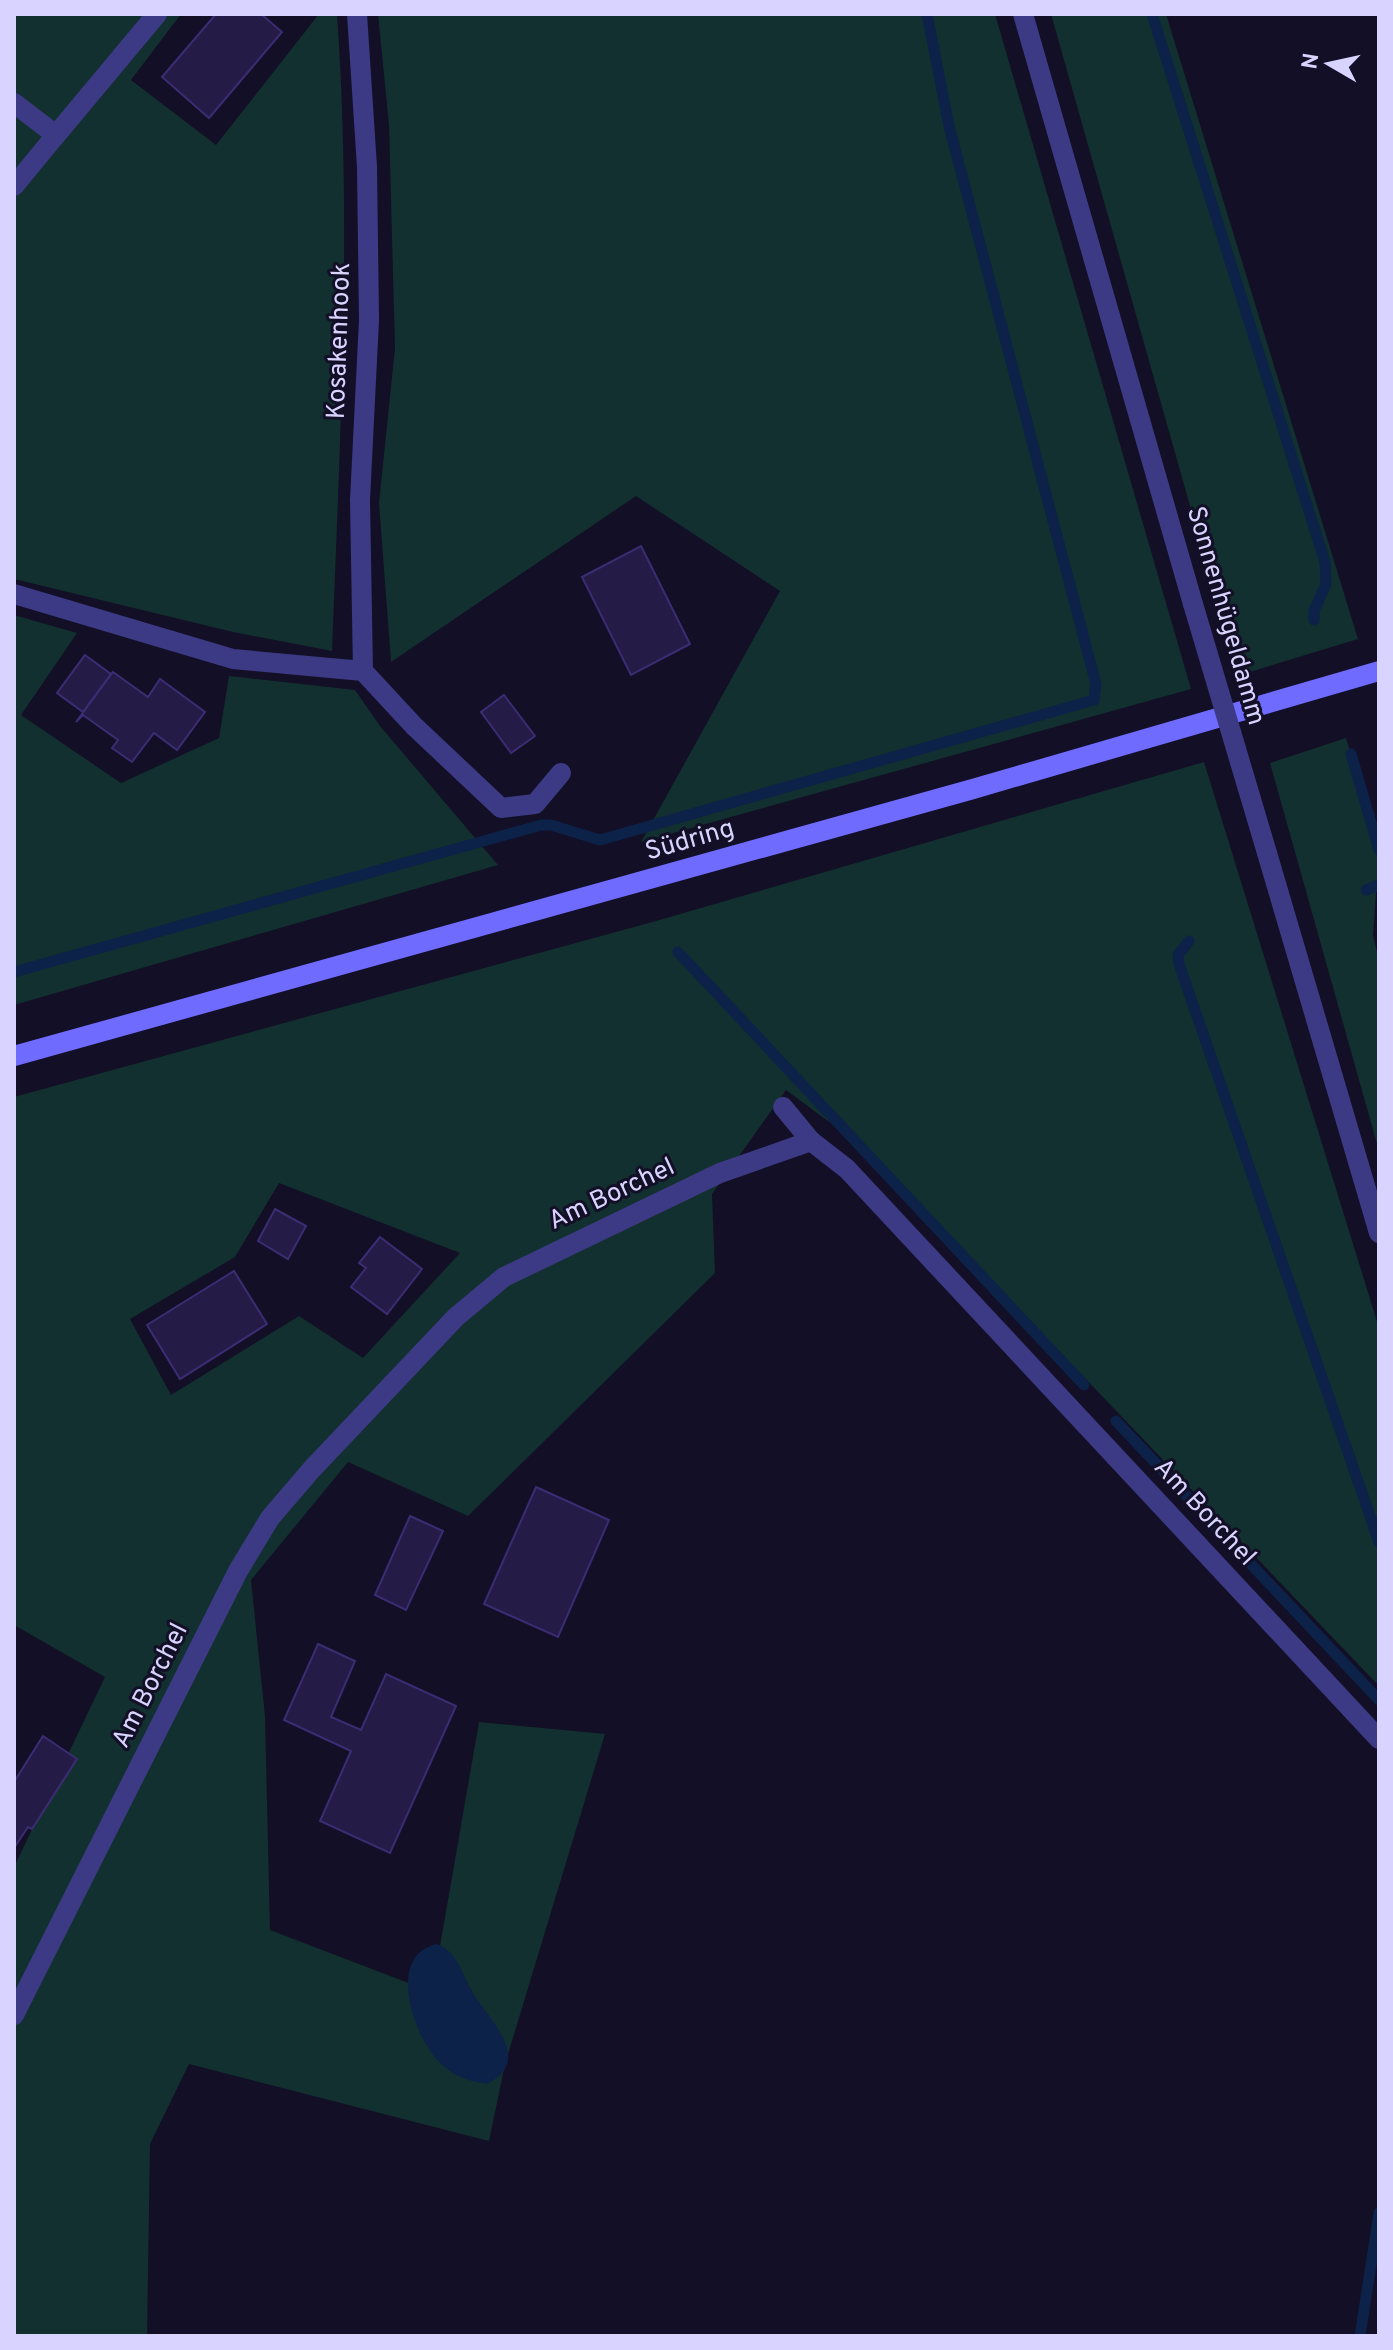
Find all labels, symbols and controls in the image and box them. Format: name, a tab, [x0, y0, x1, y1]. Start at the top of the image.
north arrow	[1289, 24, 1369, 104]
text: N	[1297, 51, 1326, 71]
street label: Kosakenhook	[321, 262, 359, 420]
street label: Sonnenhügeldamm	[1178, 503, 1272, 729]
street label: Südring	[642, 813, 738, 869]
street label: Am Borchel	[544, 1151, 680, 1239]
street label: Am Borchel	[1146, 1452, 1262, 1574]
street label: Am Borchel	[105, 1618, 197, 1754]

